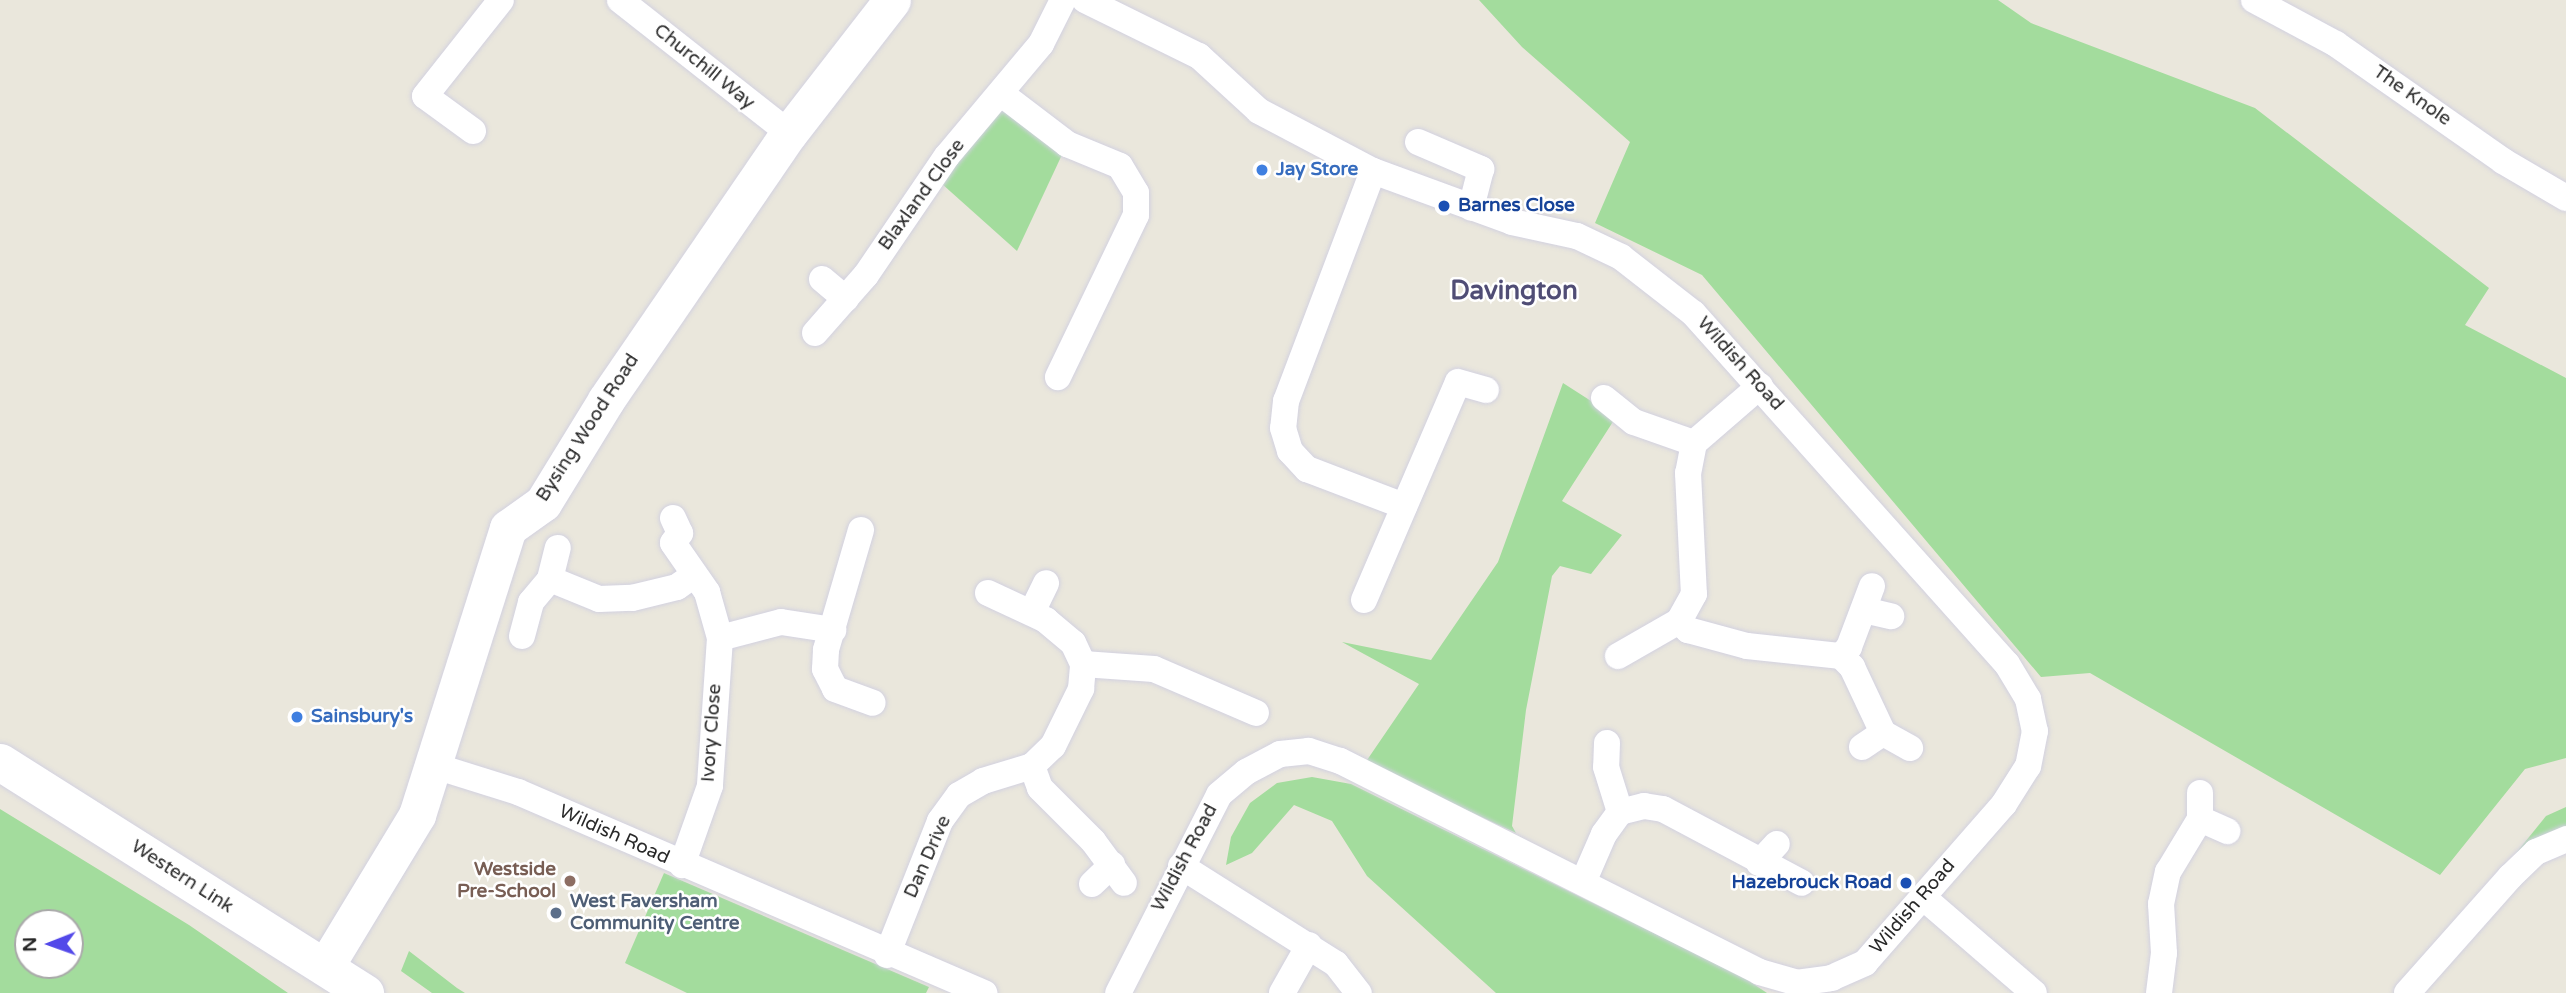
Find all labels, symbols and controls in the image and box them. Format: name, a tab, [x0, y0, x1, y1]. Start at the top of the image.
street label: Churchill Way	[649, 19, 759, 115]
street label: The Knole	[2369, 61, 2455, 131]
street label: Blaxland Close	[874, 135, 970, 255]
place label: Jay Store	[1276, 159, 1358, 181]
marker: Jay Store	[1254, 162, 1270, 178]
place label: Barnes Close	[1458, 195, 1575, 217]
marker: Barnes Close	[1436, 198, 1452, 214]
district label: Davington	[1450, 275, 1578, 307]
street label: Wildish Road	[1692, 312, 1788, 416]
street label: Bysing Wood Road	[532, 350, 644, 506]
street label: Ivory Close	[697, 683, 727, 783]
place label: Sainsbury's	[311, 706, 413, 728]
marker: Sainsbury's	[289, 709, 305, 725]
street label: Wildish Road	[555, 800, 673, 870]
street label: Wildish Road	[1147, 800, 1223, 916]
street label: Dan Drive	[900, 812, 956, 902]
street label: Western Link	[127, 835, 237, 919]
street label: Wildish Road	[1865, 855, 1961, 959]
place label: Westside Pre-School	[457, 859, 556, 903]
place label: Hazebrouck Road	[1731, 872, 1892, 894]
marker: Westside Pre-School	[562, 873, 578, 889]
marker: Hazebrouck Road	[1898, 875, 1914, 891]
place label: West Faversham Community Centre	[570, 891, 739, 935]
marker: West Faversham Community Centre	[548, 905, 564, 921]
north arrow	[14, 909, 84, 979]
text: N	[19, 937, 41, 952]

